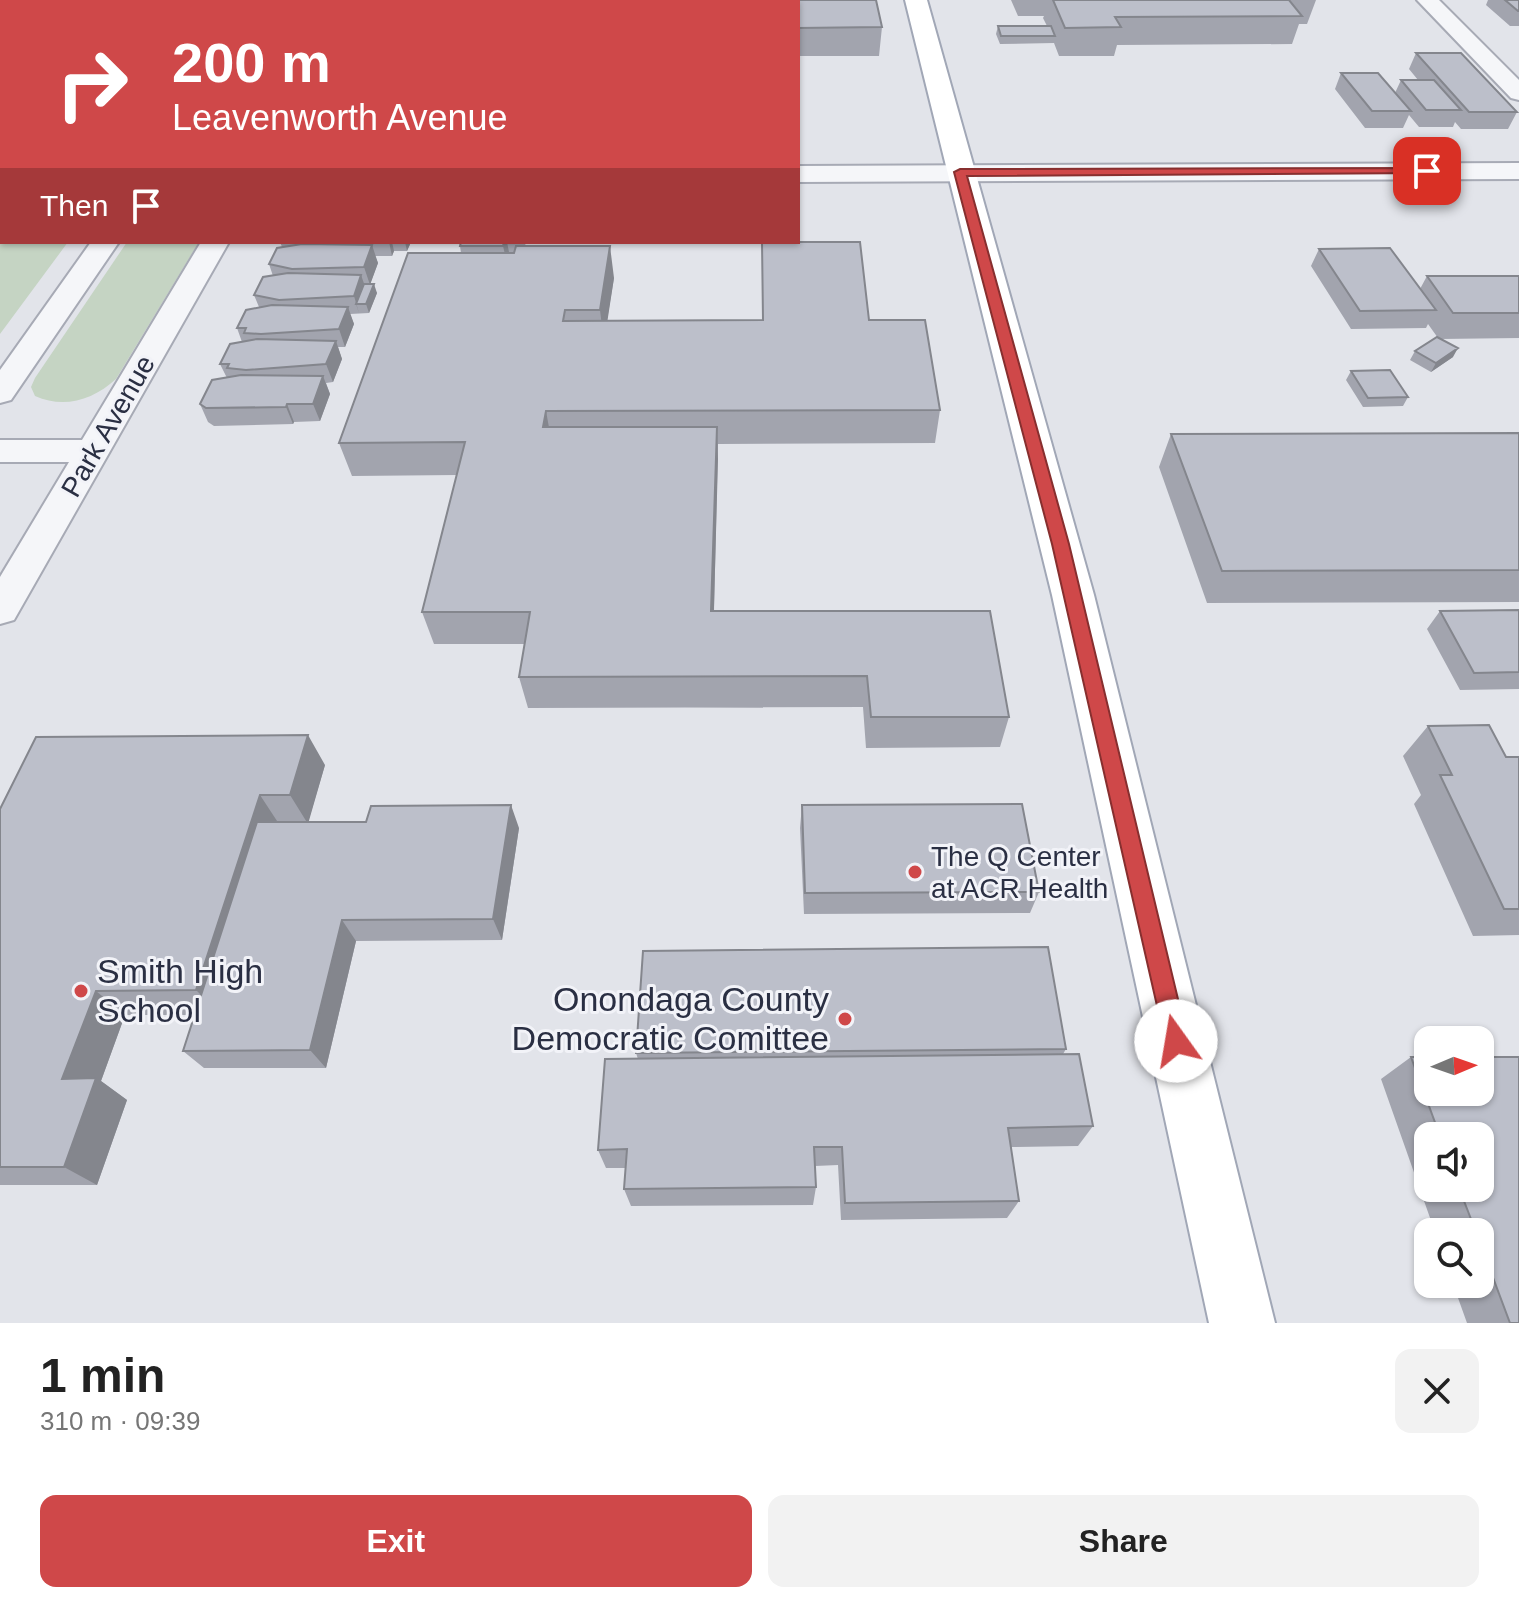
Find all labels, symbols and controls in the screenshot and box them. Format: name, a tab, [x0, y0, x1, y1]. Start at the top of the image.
text: 200 m	[172, 31, 331, 94]
icon: right	[40, 32, 144, 136]
text: Leavenworth Avenue	[172, 97, 508, 138]
pin	[1393, 137, 1461, 205]
icon: arrive	[1405, 149, 1449, 193]
icon: arrive	[124, 184, 168, 228]
text: Then	[40, 189, 108, 222]
street label: Park Avenue	[55, 350, 161, 502]
place label: The Q Center at ACR Health	[931, 841, 1108, 904]
marker: The Q Center at ACR Health	[906, 863, 924, 881]
place label: Smith High School	[97, 952, 263, 1029]
place label: Onondaga County Democratic Comittee	[512, 980, 829, 1057]
marker: Smith High School	[72, 982, 90, 1000]
position arrow	[1134, 999, 1218, 1083]
marker: Onondaga County Democratic Comittee	[836, 1010, 854, 1028]
north arrow	[1414, 1026, 1494, 1106]
map controls	[1414, 1026, 1494, 1298]
button: sound	[1414, 1122, 1494, 1202]
button: search	[1414, 1218, 1494, 1298]
text: 1 min	[40, 1349, 165, 1402]
button: close	[1395, 1349, 1479, 1433]
text: 310 m · 09:39	[40, 1406, 200, 1436]
button: Exit	[40, 1495, 752, 1587]
button: Share	[768, 1495, 1479, 1587]

